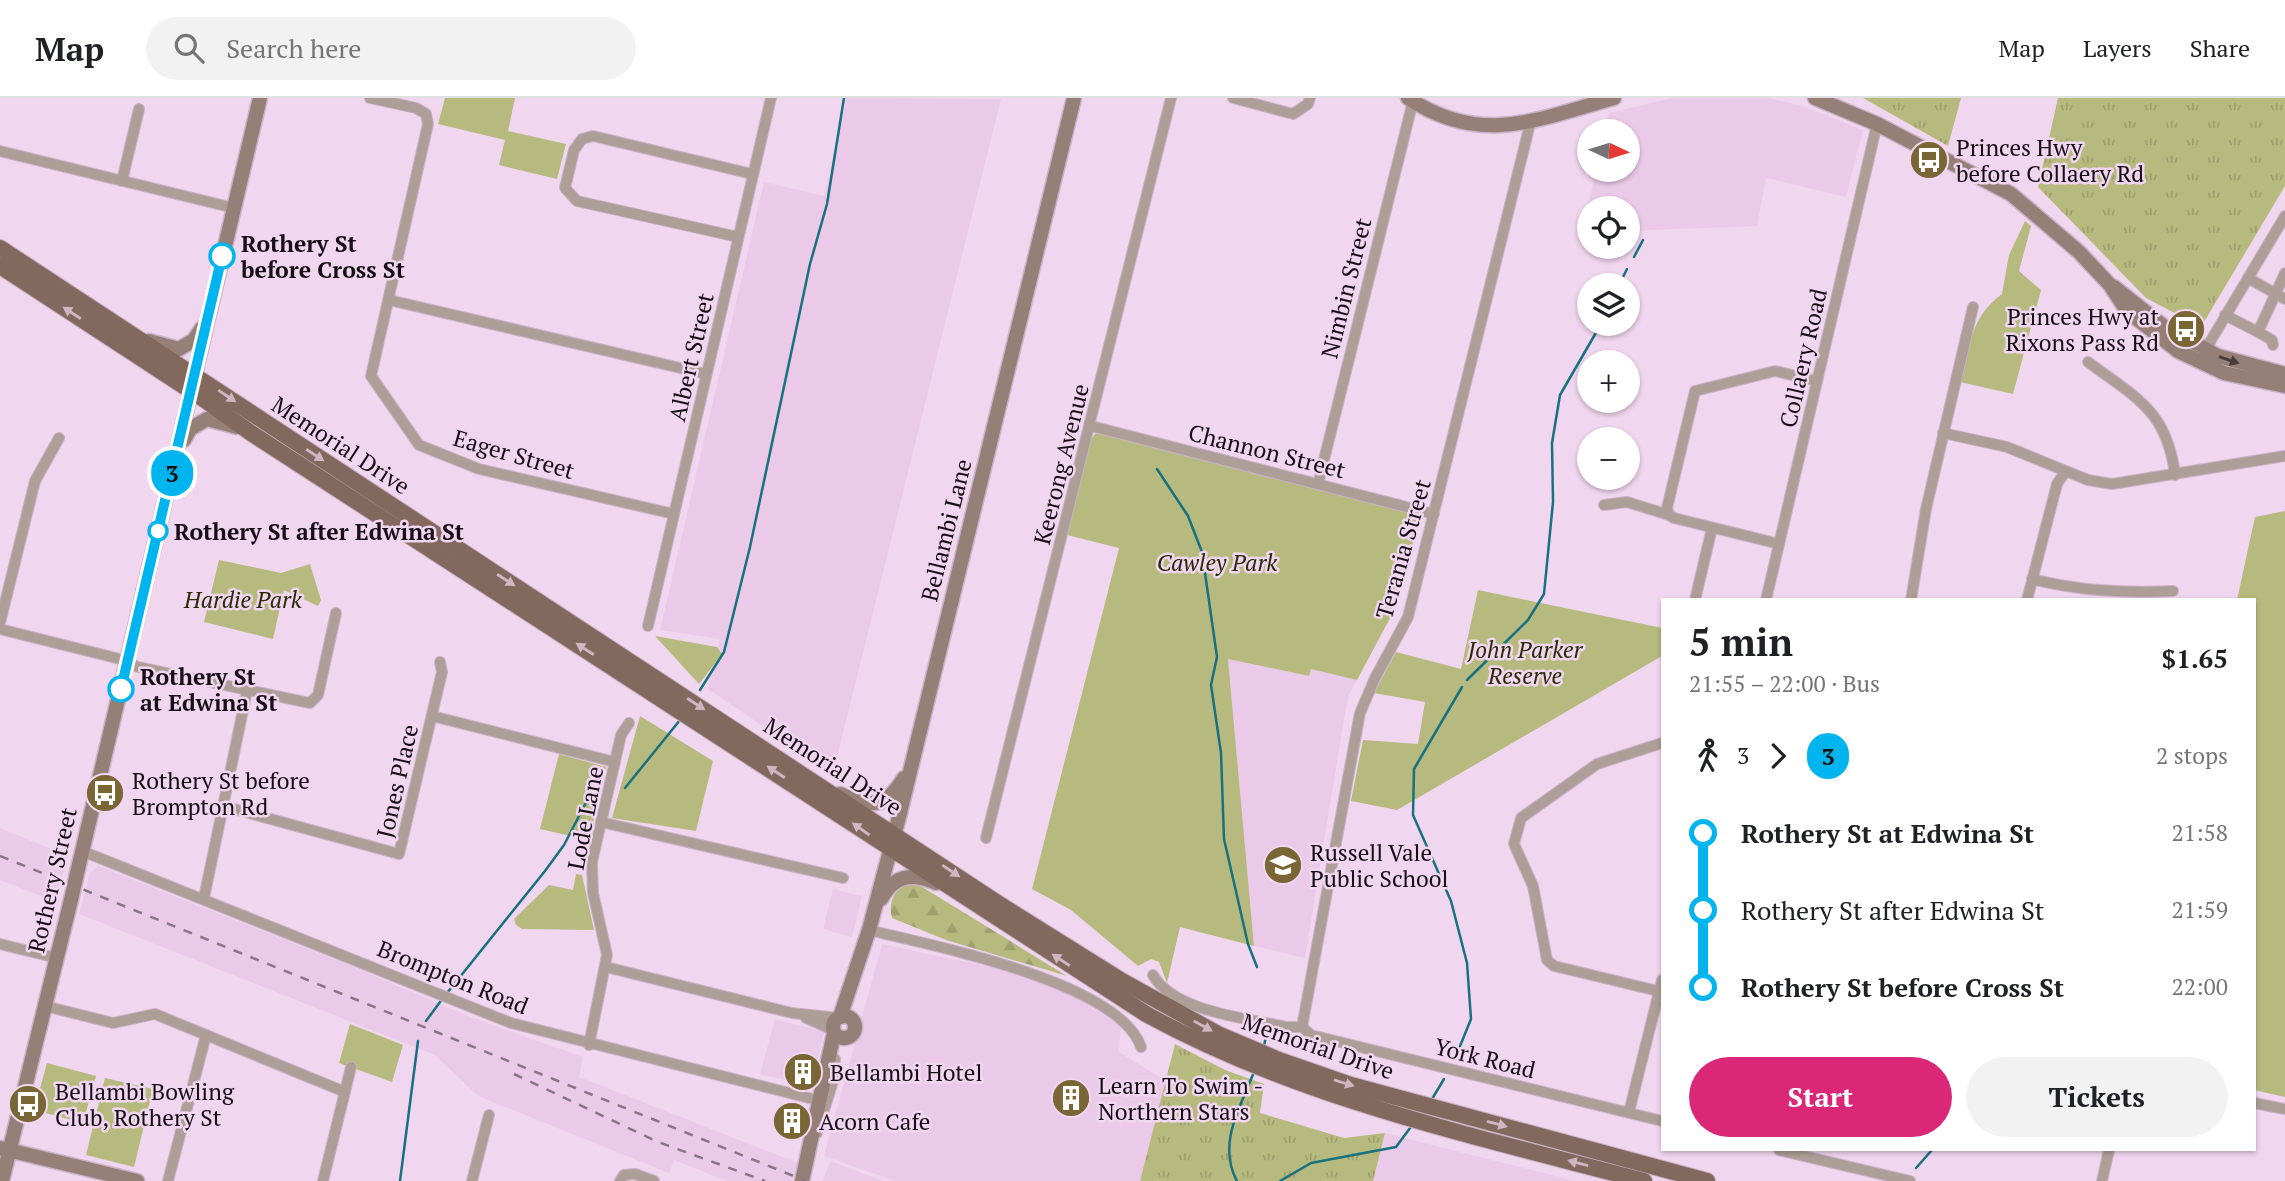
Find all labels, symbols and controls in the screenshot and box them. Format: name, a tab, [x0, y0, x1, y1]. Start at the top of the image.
search box	[146, 17, 636, 80]
text: Map	[35, 27, 104, 70]
icon: search	[170, 29, 208, 67]
text: Search here	[226, 31, 361, 65]
text: Map	[1998, 32, 2045, 64]
text: Layers	[2083, 32, 2152, 64]
text: Share	[2190, 32, 2250, 64]
north arrow	[1577, 119, 1640, 182]
map controls	[1577, 119, 1640, 490]
place label: Princes Hwy before Collaery Rd	[1956, 132, 2144, 189]
bus stop icon: Princes Hwy before Collaery Rd	[1908, 139, 1950, 181]
button: locate	[1577, 196, 1640, 259]
street label: Nimbin Street	[1314, 214, 1379, 361]
place label: Rothery St before Cross St	[240, 228, 405, 285]
marker: Rothery St before Cross St	[209, 243, 235, 269]
button: layers	[1577, 273, 1640, 336]
street label: Collaery Road	[1772, 285, 1834, 431]
street label: Albert Street	[661, 289, 721, 424]
place label: Princes Hwy at Rixons Pass Rd	[2006, 301, 2159, 358]
one-way arrow	[62, 307, 82, 320]
bus stop icon: Princes Hwy at Rixons Pass Rd	[2165, 308, 2207, 350]
button: +	[1577, 350, 1640, 413]
one-way arrow	[2218, 355, 2239, 366]
street label: Keerong Avenue	[1026, 380, 1096, 548]
street label: Memorial Drive	[266, 389, 416, 501]
one-way arrow	[217, 390, 236, 403]
street label: Channon Street	[1185, 417, 1349, 486]
street label: Eager Street	[450, 422, 579, 486]
button: −	[1577, 427, 1640, 490]
one-way arrow	[306, 449, 325, 462]
line badge: 3	[149, 450, 195, 496]
street label: Bellambi Lane	[913, 456, 979, 604]
text: 3	[165, 457, 179, 489]
street label: Terania Street	[1368, 475, 1438, 622]
place label: Rothery St after Edwina St	[174, 516, 464, 547]
marker: Rothery St after Edwina St	[148, 521, 168, 541]
park label: Cawley Park	[1157, 547, 1278, 578]
one-way arrow	[496, 573, 516, 586]
park label: Hardie Park	[183, 584, 303, 615]
text: 5 min	[1689, 617, 1793, 667]
park label: John Parker Reserve	[1467, 634, 1583, 691]
text: $1.65	[2162, 641, 2228, 675]
one-way arrow	[575, 642, 594, 655]
place label: Rothery St at Edwina St	[140, 661, 277, 718]
text: 21:55 – 22:00 · Bus	[1689, 668, 1880, 699]
marker: Rothery St at Edwina St	[108, 676, 134, 702]
one-way arrow	[687, 697, 706, 710]
street label: Memorial Drive	[758, 710, 908, 822]
street label: Jones Place	[369, 721, 425, 841]
icon: walk	[1689, 737, 1727, 775]
icon: forward	[1759, 737, 1797, 775]
text: 3	[1737, 740, 1749, 771]
text: 3	[1821, 740, 1835, 772]
text: 2 stops	[2156, 740, 2228, 771]
street label: Lode Lane	[560, 764, 610, 872]
place label: Rothery St before Brompton Rd	[132, 765, 310, 822]
one-way arrow	[766, 766, 785, 779]
bus stop icon: Rothery St before Brompton Rd	[84, 772, 126, 814]
street label: Rothery Street	[20, 804, 84, 956]
text: Rothery St at Edwina St	[1741, 816, 2034, 850]
text: 21:58	[2171, 817, 2228, 848]
one-way arrow	[852, 823, 871, 836]
place label: Russell Vale Public School	[1310, 837, 1449, 894]
school or university icon: Russell Vale Public School	[1262, 844, 1304, 886]
one-way arrow	[942, 864, 960, 878]
text: Rothery St after Edwina St	[1741, 893, 2044, 927]
text: 21:59	[2171, 894, 2228, 925]
street label: Brompton Road	[373, 933, 533, 1021]
one-way arrow	[1052, 953, 1070, 967]
text: Rothery St before Cross St	[1741, 970, 2064, 1004]
text: 22:00	[2171, 971, 2228, 1002]
street label: Memorial Drive	[1238, 1005, 1398, 1087]
one-way arrow	[1194, 1020, 1213, 1032]
street label: York Road	[1431, 1030, 1539, 1086]
building icon: Bellambi Hotel	[782, 1051, 824, 1093]
place label: Bellambi Hotel	[830, 1057, 982, 1088]
button: Start	[1689, 1057, 1952, 1137]
button: Tickets	[1966, 1057, 2228, 1137]
place label: Learn To Swim - Northern Stars	[1098, 1070, 1263, 1127]
place label: Bellambi Bowling Club, Rothery St	[55, 1076, 235, 1133]
building icon: Learn To Swim - Northern Stars	[1050, 1077, 1092, 1119]
one-way arrow	[1334, 1078, 1355, 1088]
bus stop icon: Bellambi Bowling Club, Rothery St	[7, 1083, 49, 1125]
building icon: Acorn Cafe	[771, 1100, 813, 1142]
place label: Acorn Cafe	[819, 1106, 930, 1137]
one-way arrow	[1487, 1120, 1508, 1130]
one-way arrow	[1568, 1158, 1589, 1168]

